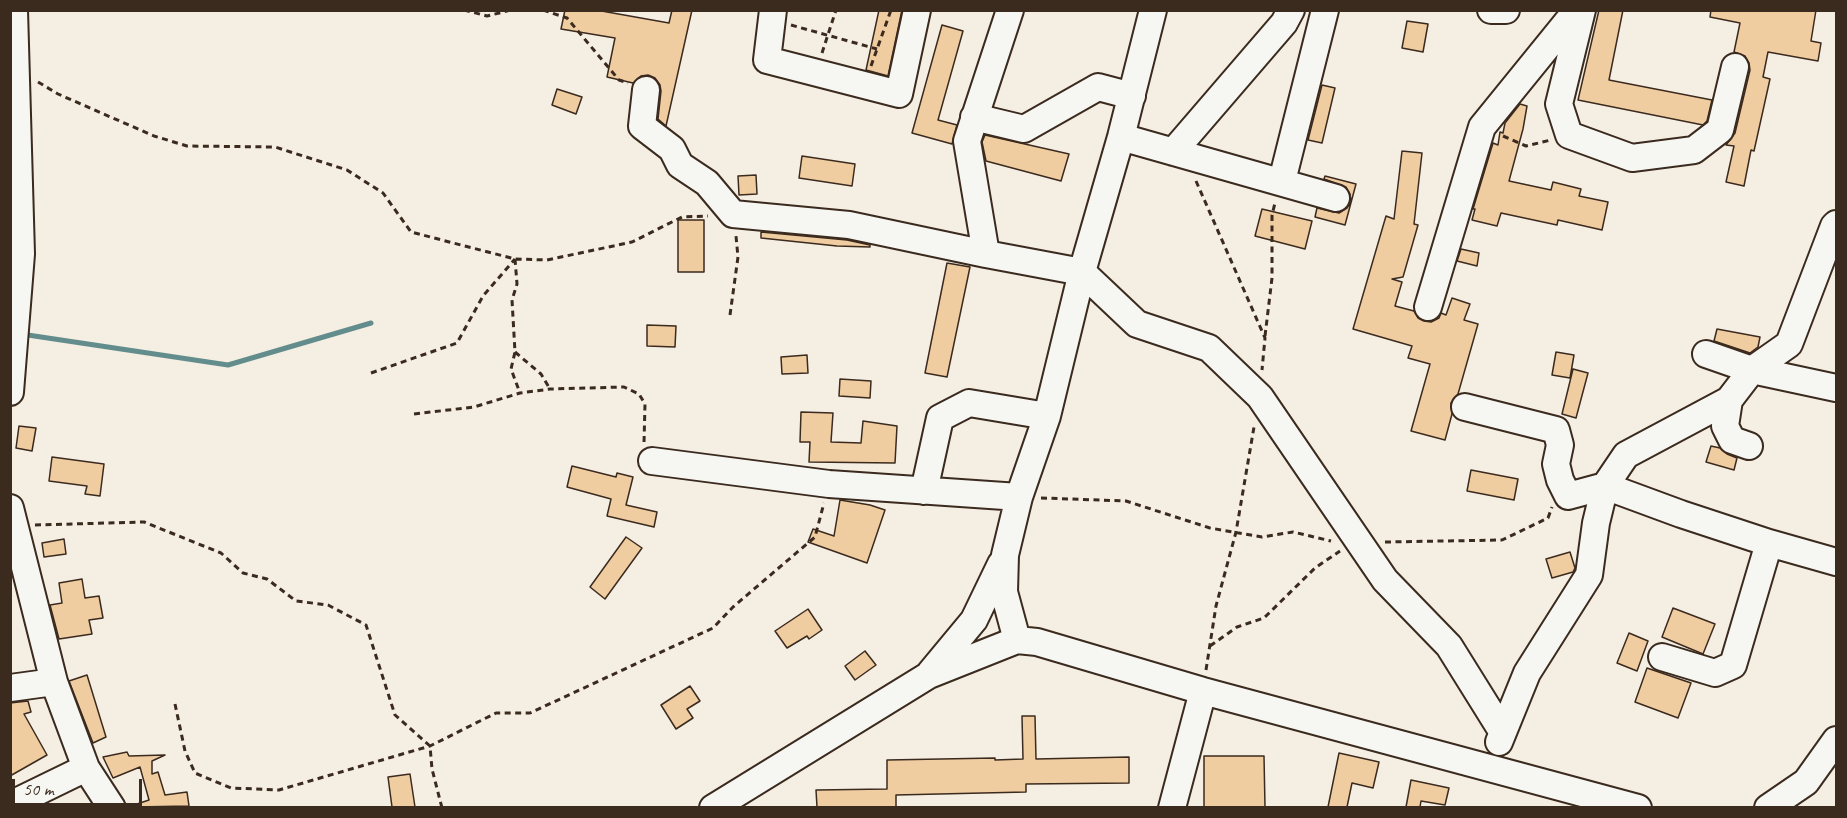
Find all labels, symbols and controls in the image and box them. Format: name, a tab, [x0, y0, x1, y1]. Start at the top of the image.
scale bar	[15, 767, 146, 805]
text: 50 m	[23, 778, 54, 800]

